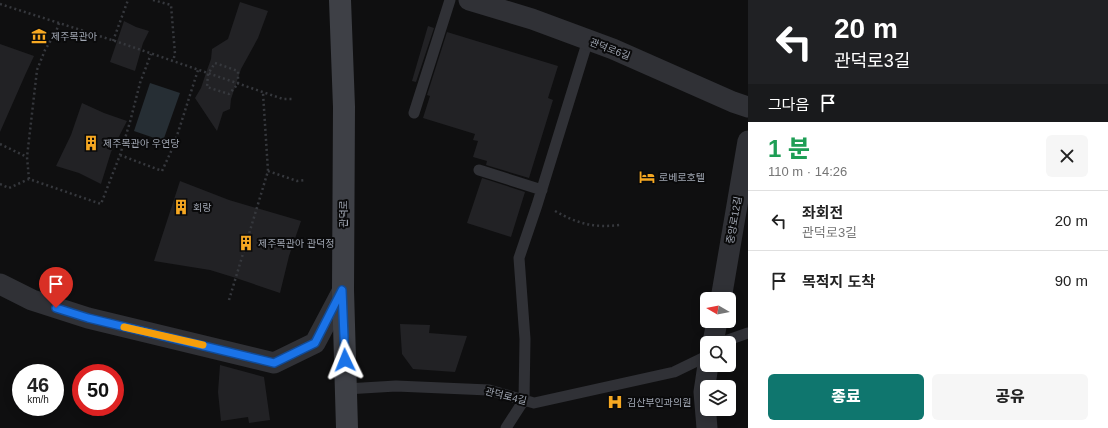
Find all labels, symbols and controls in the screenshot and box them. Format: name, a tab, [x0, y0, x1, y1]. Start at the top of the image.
text: 20 m	[834, 13, 898, 44]
icon: left	[768, 16, 820, 68]
museum icon: 제주목관아	[30, 27, 48, 45]
place label: 제주목관아	[51, 31, 98, 42]
street label: 관덕로6길	[588, 36, 632, 62]
text: 관덕로3길	[834, 51, 910, 71]
icon: arrive	[817, 92, 839, 114]
text: 그다음	[768, 96, 809, 113]
building icon: 제주목관아 우연당	[82, 134, 100, 152]
text: 1 분	[768, 135, 810, 162]
button: close	[1046, 135, 1088, 177]
place label: 제주목관아 우연당	[103, 138, 179, 149]
text: 110 m · 14:26	[768, 164, 847, 179]
hotel icon: 로베로호텔	[638, 168, 656, 186]
place label: 로베로호텔	[659, 172, 705, 183]
street label: 중앙로12길	[724, 195, 744, 245]
building icon: 회랑	[172, 198, 190, 216]
street label: 관덕로	[338, 200, 349, 228]
place label: 회랑	[193, 202, 211, 213]
text: 좌회전	[802, 204, 843, 221]
icon: left	[768, 210, 790, 232]
text: 20 m	[1055, 212, 1088, 229]
text: 관덕로3길	[802, 225, 857, 240]
building icon: 제주목관아 관덕정	[237, 234, 255, 252]
place label: 제주목관아 관덕정	[258, 238, 334, 249]
pin	[39, 267, 73, 308]
icon: arrive	[768, 270, 790, 292]
text: 90 m	[1055, 272, 1088, 289]
icon: arrive	[45, 273, 67, 295]
text: 목적지 도착	[802, 273, 875, 290]
north arrow	[700, 292, 736, 328]
map controls	[700, 292, 736, 416]
button: search	[700, 336, 736, 372]
position arrow	[324, 339, 366, 381]
speed limit sign: 50	[72, 364, 124, 416]
text: 46	[27, 374, 49, 396]
button: 종료	[768, 374, 924, 420]
button: 공유	[932, 374, 1088, 420]
button: layers	[700, 380, 736, 416]
street label: 관덕로4길	[484, 386, 528, 406]
hospital icon: 김산부인과의원	[606, 393, 624, 411]
text: km/h	[27, 394, 49, 405]
place label: 김산부인과의원	[627, 397, 691, 408]

